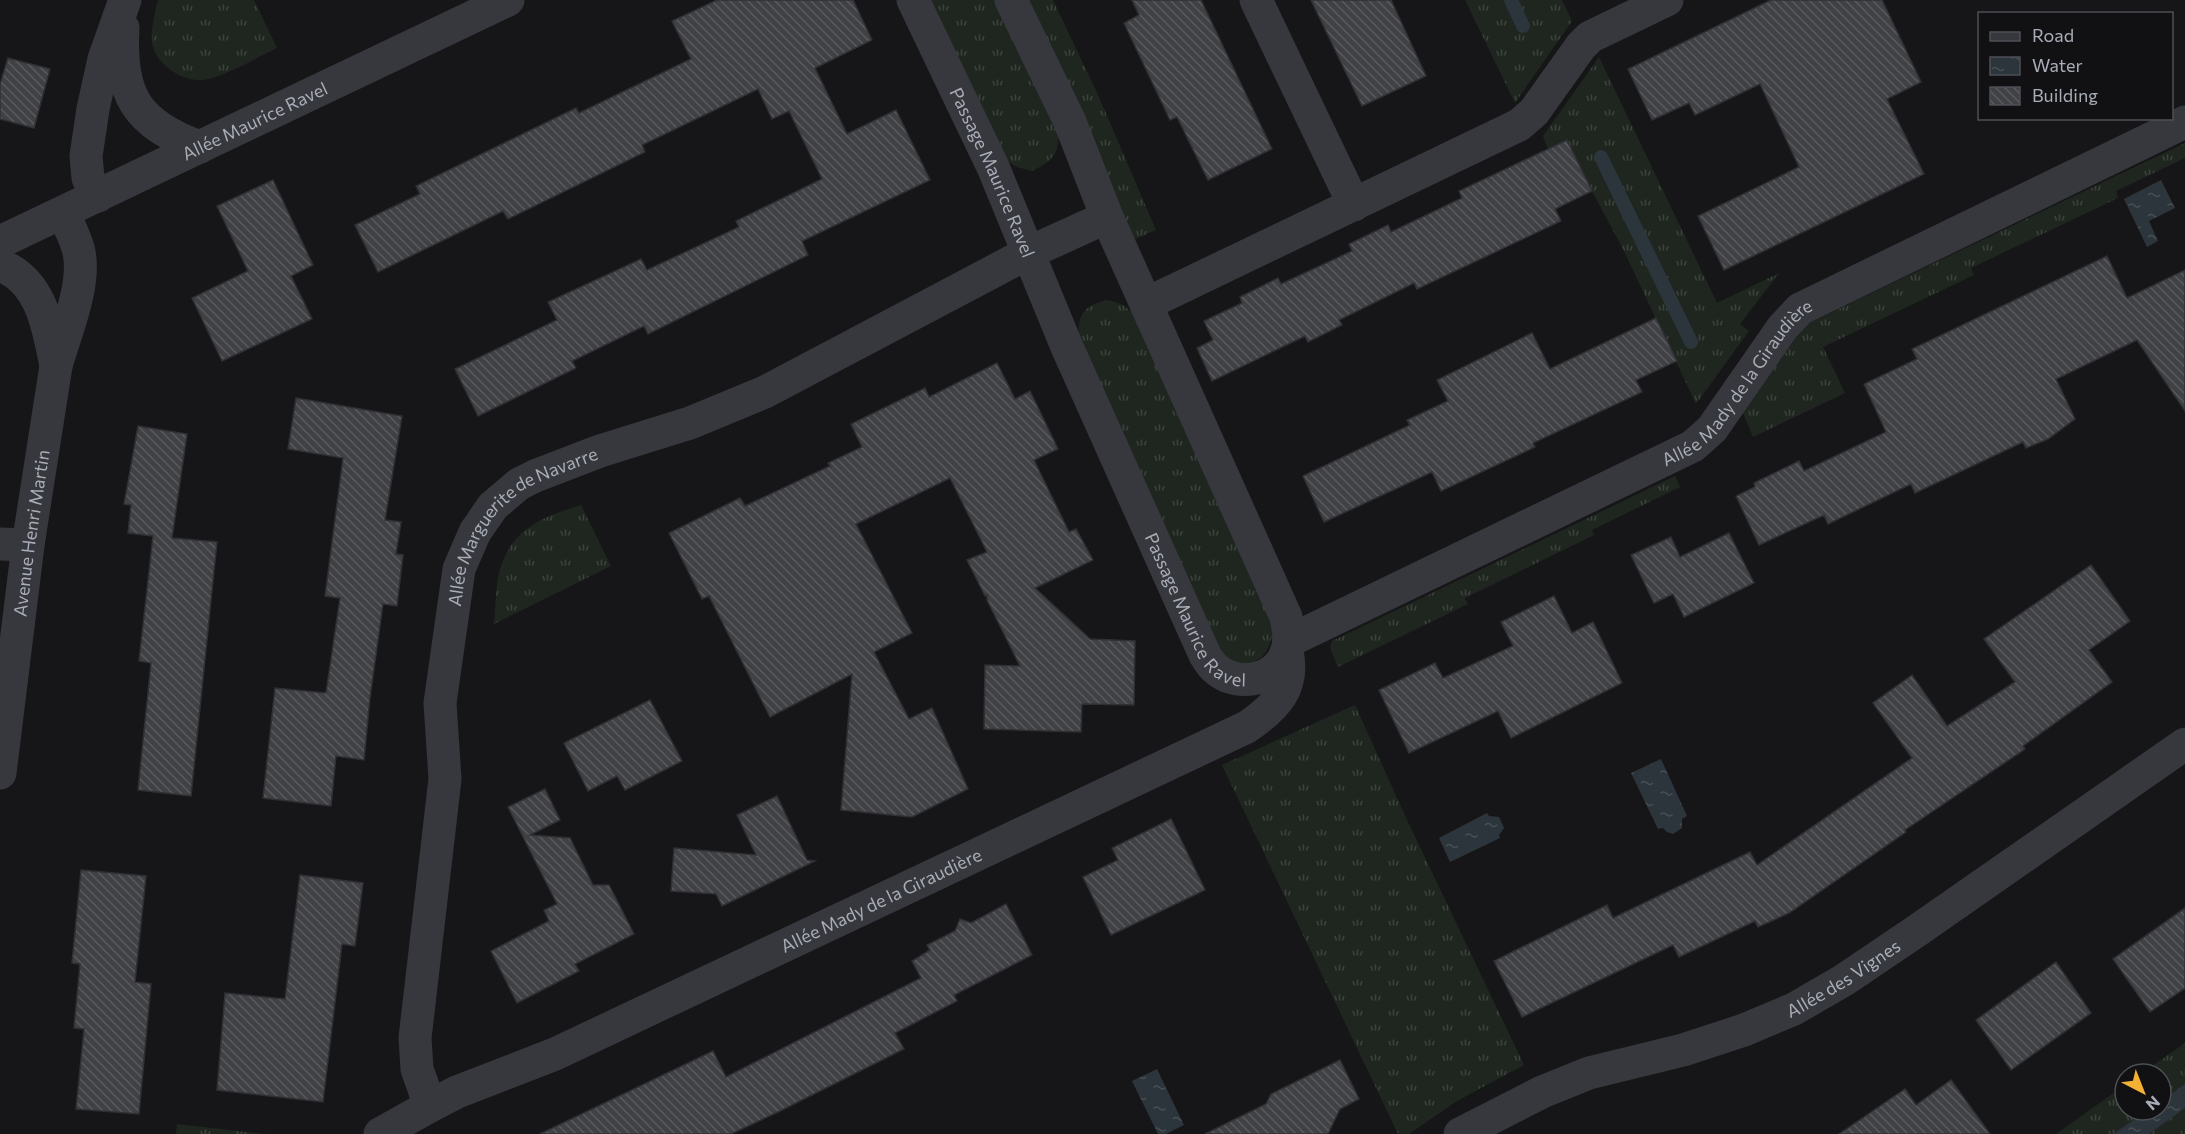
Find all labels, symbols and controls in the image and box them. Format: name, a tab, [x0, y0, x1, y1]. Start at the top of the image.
legend	[1978, 12, 2173, 120]
text: Road	[2032, 24, 2074, 46]
text: Water	[2032, 54, 2083, 76]
street label: Allée Maurice Ravel	[178, 77, 331, 165]
street label: Passage Maurice Ravel	[946, 84, 1040, 261]
text: Building	[2032, 84, 2098, 106]
street label: Allée Mady de la Giraudière	[1658, 294, 1815, 470]
street label: Allée Marguerite de Navarre	[443, 442, 601, 608]
street label: Avenue Henri Martin	[8, 448, 54, 618]
street label: Passage Maurice Ravel	[1141, 529, 1246, 691]
street label: Allée Mady de la Giraudière	[777, 843, 985, 957]
street label: Allée des Vignes	[1783, 934, 1904, 1022]
north arrow	[2113, 1062, 2173, 1122]
text: N	[2143, 1092, 2164, 1115]

